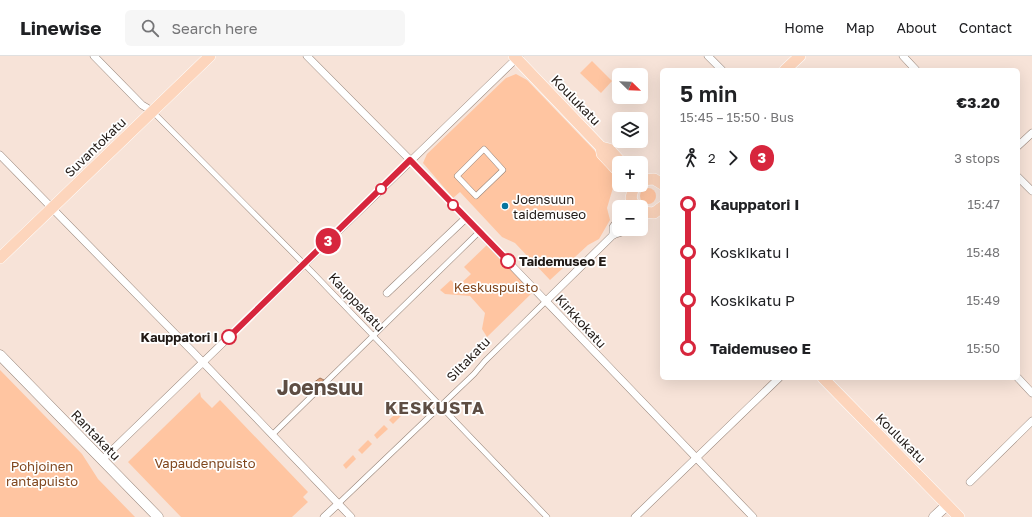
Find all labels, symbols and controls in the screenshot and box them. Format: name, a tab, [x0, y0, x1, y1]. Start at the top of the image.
search box	[125, 10, 405, 46]
text: Linewise	[20, 16, 101, 39]
icon: search	[139, 17, 161, 39]
text: Search here	[171, 19, 257, 37]
text: Home	[784, 19, 824, 36]
text: Map	[846, 19, 874, 36]
text: About	[896, 19, 937, 36]
text: Contact	[959, 19, 1012, 36]
north arrow	[612, 68, 648, 104]
map controls	[612, 68, 648, 236]
street label: Koulukatu	[548, 71, 604, 129]
text: 5 min	[680, 80, 737, 107]
text: €3.20	[957, 93, 1000, 111]
text: 15:45 – 15:50 · Bus	[680, 109, 794, 125]
button: layers	[612, 112, 648, 148]
street label: Suvantokatu	[61, 114, 129, 180]
icon: walk	[680, 147, 702, 169]
icon: forward	[722, 147, 744, 169]
text: 3	[758, 149, 766, 166]
text: 2	[708, 150, 716, 166]
text: 3 stops	[954, 150, 1000, 166]
button: +	[612, 156, 648, 192]
unlabelled marker	[375, 183, 387, 195]
place label: Joensuun taidemuseo	[513, 191, 586, 222]
text: Kauppatori I	[710, 195, 799, 213]
text: 15:47	[967, 196, 1000, 212]
unlabelled marker	[447, 199, 459, 211]
button: −	[612, 200, 648, 236]
marker: Joensuun taidemuseo	[500, 201, 510, 211]
line badge: 3	[315, 228, 341, 254]
text: 3	[324, 232, 332, 249]
text: Koskikatu I	[710, 243, 790, 261]
text: 15:48	[966, 244, 1000, 260]
marker: Taidemuseo E	[500, 253, 516, 269]
place label: Taidemuseo E	[519, 253, 606, 269]
street label: Kauppakatu	[326, 269, 388, 335]
park label: Keskuspuisto	[454, 279, 538, 295]
street label: Kirkkokatu	[552, 291, 610, 351]
text: Koskikatu P	[710, 291, 795, 309]
text: 15:49	[966, 292, 1000, 308]
place label: Kauppatori I	[141, 329, 218, 345]
marker: Kauppatori I	[221, 329, 237, 345]
street label: Siltakatu	[443, 333, 493, 385]
text: Taidemuseo E	[710, 339, 811, 357]
text: 15:50	[967, 340, 1000, 356]
district label: Joensuu	[277, 374, 363, 400]
district label: KESKUSTA	[385, 397, 485, 418]
street label: Rantakatu	[68, 406, 124, 464]
street label: Koulukatu	[873, 410, 929, 466]
park label: Vapaudenpuisto	[154, 455, 256, 471]
park label: Pohjoinen rantapuisto	[6, 458, 78, 489]

